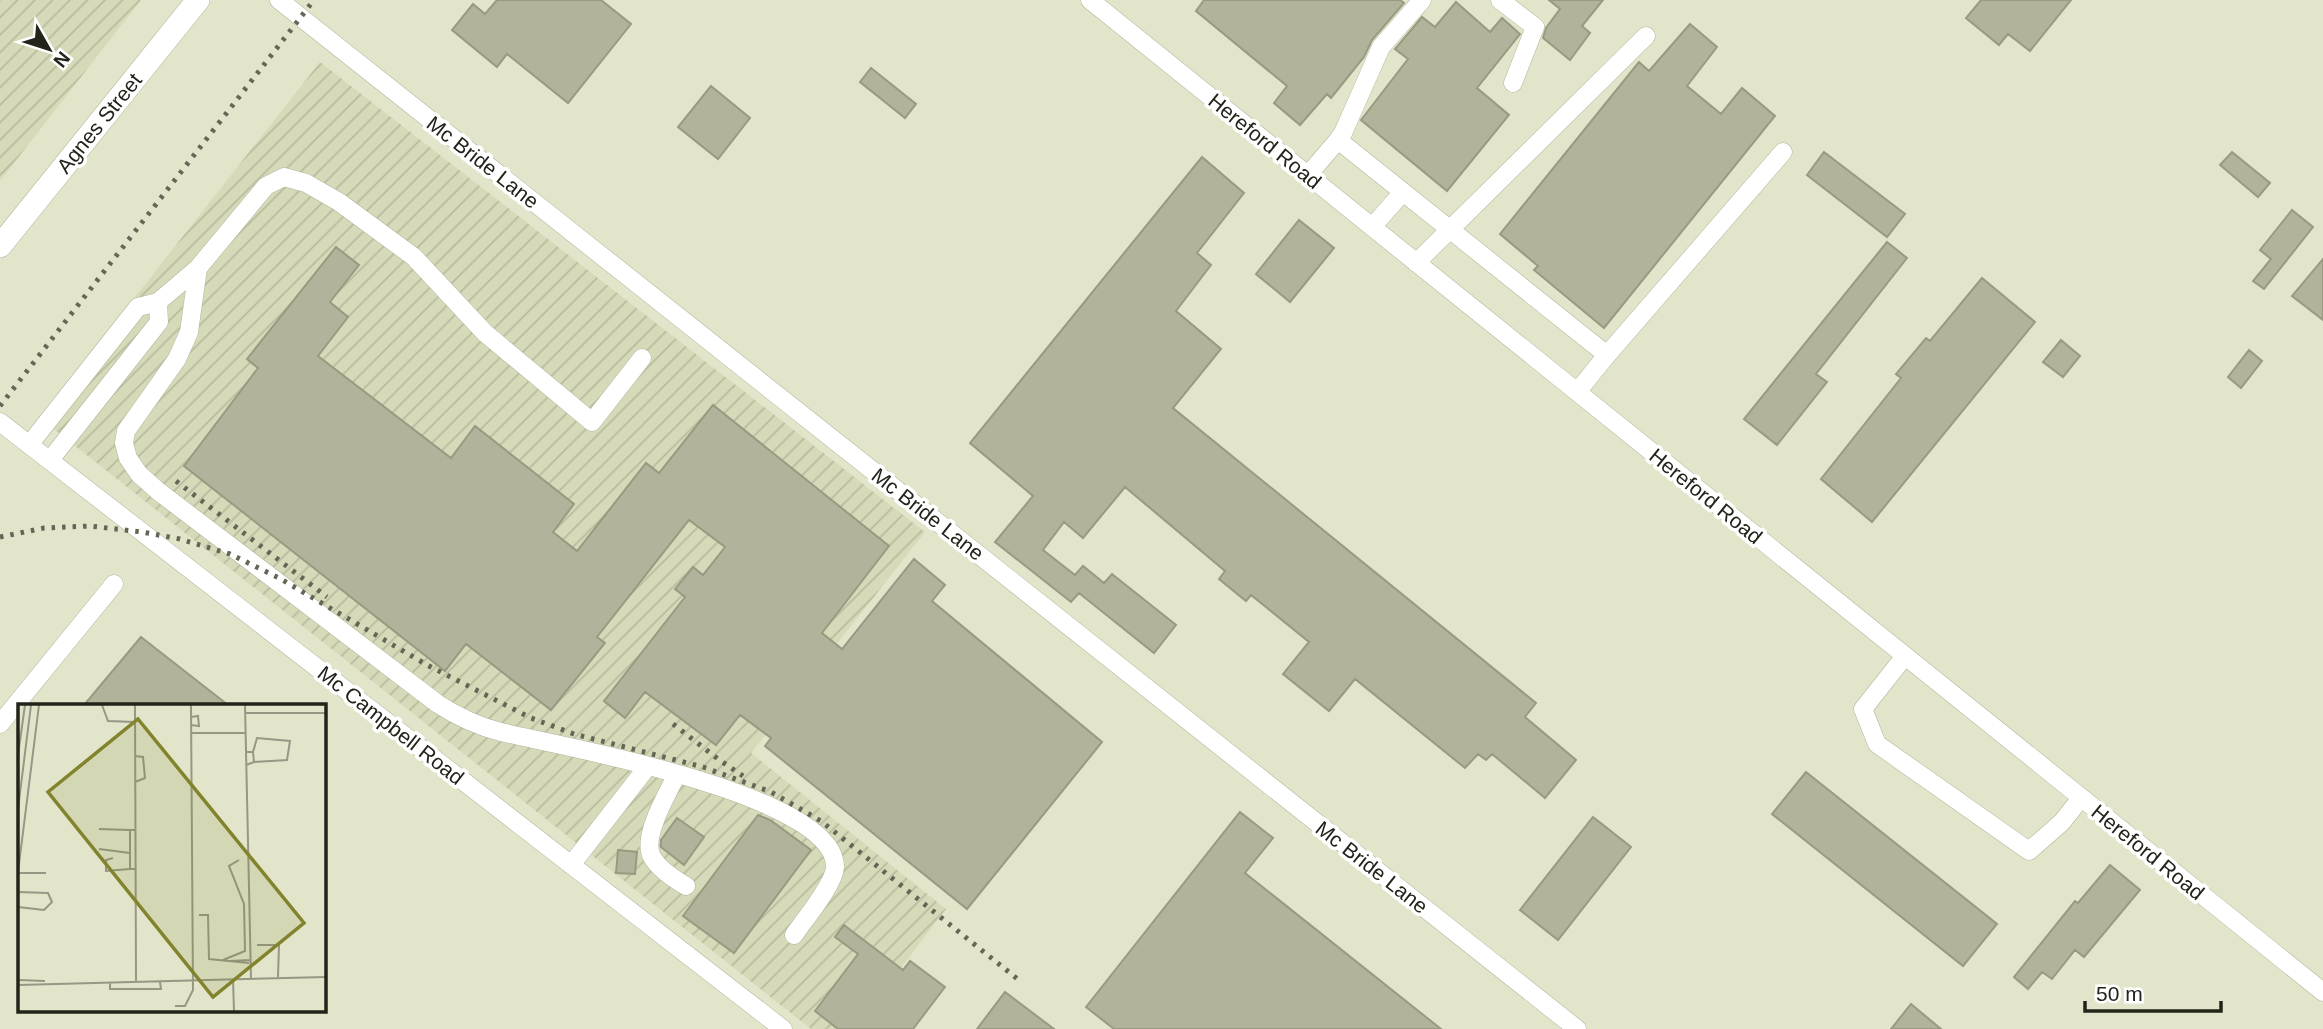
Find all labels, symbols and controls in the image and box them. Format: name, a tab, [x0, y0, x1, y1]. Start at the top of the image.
north arrow	[14, 14, 84, 84]
text: N	[49, 47, 74, 71]
street label: Agnes Street	[52, 68, 146, 177]
street label: Hereford Road	[1204, 89, 1326, 193]
street label: Mc Bride Lane	[423, 111, 543, 213]
street label: Hereford Road	[1645, 444, 1767, 548]
street label: Mc Bride Lane	[868, 463, 988, 565]
street label: Mc Campbell Road	[314, 661, 468, 789]
inset map	[18, 704, 326, 1012]
street label: Hereford Road	[2087, 800, 2209, 904]
street label: Mc Bride Lane	[1312, 816, 1432, 918]
scale bar	[2085, 970, 2222, 1014]
text: 50 m	[2096, 982, 2143, 1005]

